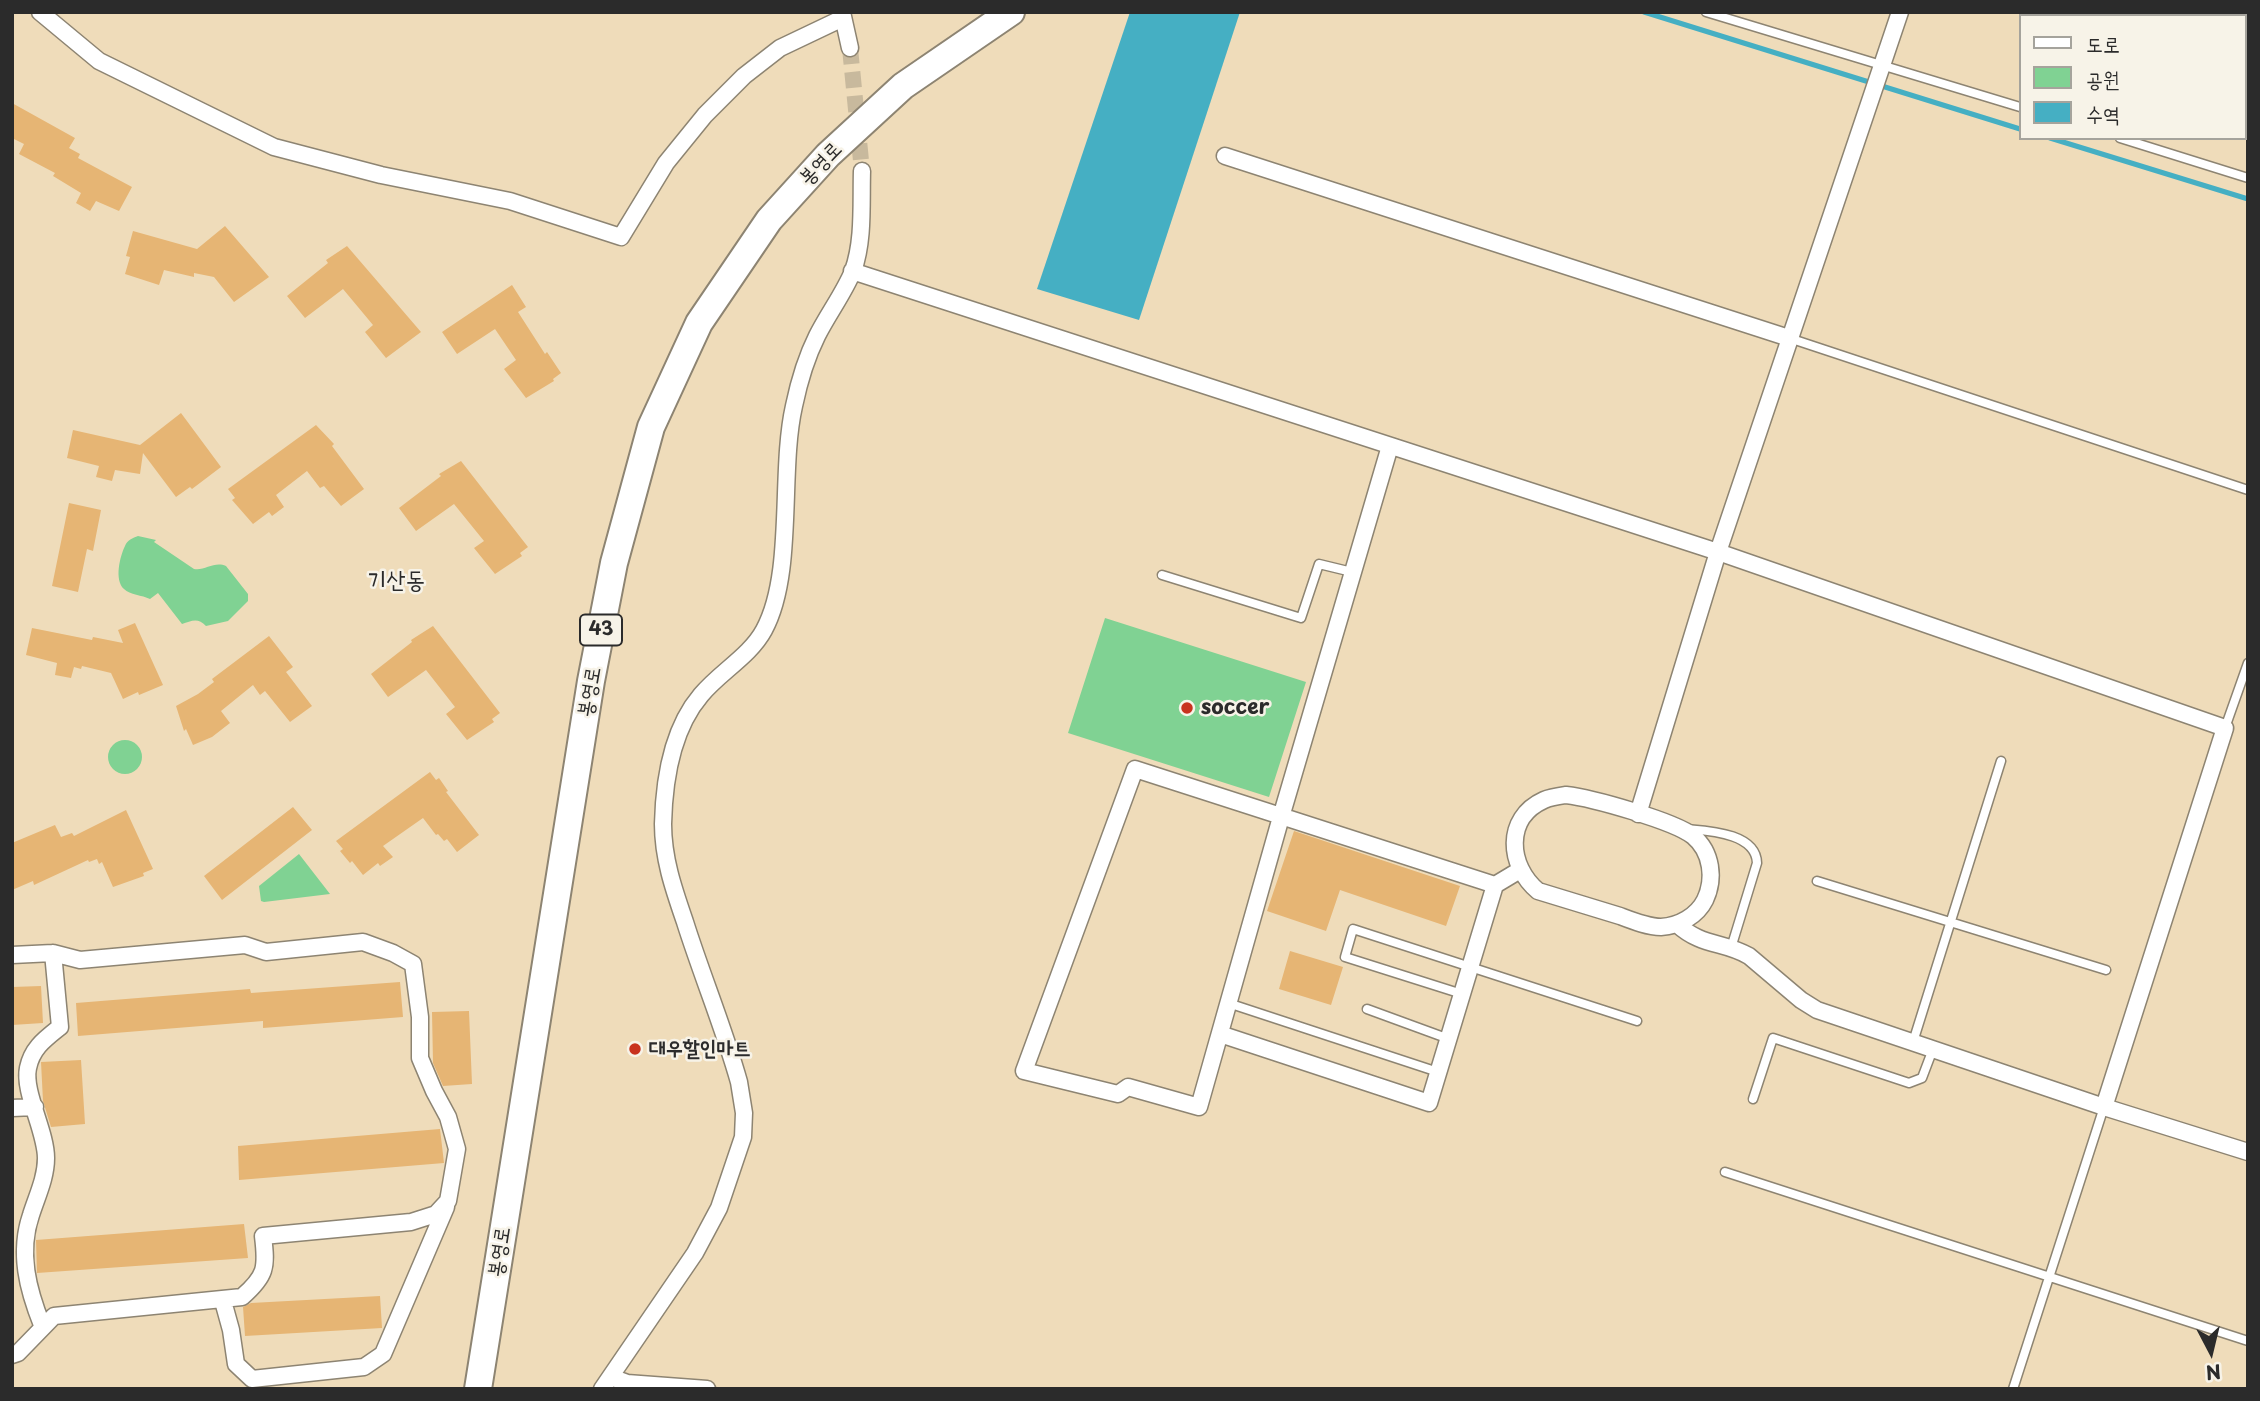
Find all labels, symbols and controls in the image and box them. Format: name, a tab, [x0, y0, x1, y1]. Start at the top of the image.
legend	[2018, 14, 2246, 140]
text: 도로	[2086, 27, 2120, 59]
text: 공원	[2086, 62, 2120, 94]
text: 수역	[2086, 97, 2120, 129]
street label: 봉영로	[794, 137, 848, 191]
district label: 기산동	[367, 567, 425, 595]
road number: 43	[580, 614, 622, 646]
street label: 봉영로	[573, 665, 607, 719]
place label: soccer	[1201, 695, 1269, 721]
marker: soccer	[1179, 700, 1195, 716]
place label: 대우할인마트	[649, 1036, 750, 1062]
marker: 대우할인마트	[627, 1041, 643, 1057]
street label: 봉영로	[484, 1225, 516, 1279]
north arrow	[2176, 1317, 2246, 1387]
text: N	[2204, 1358, 2223, 1388]

